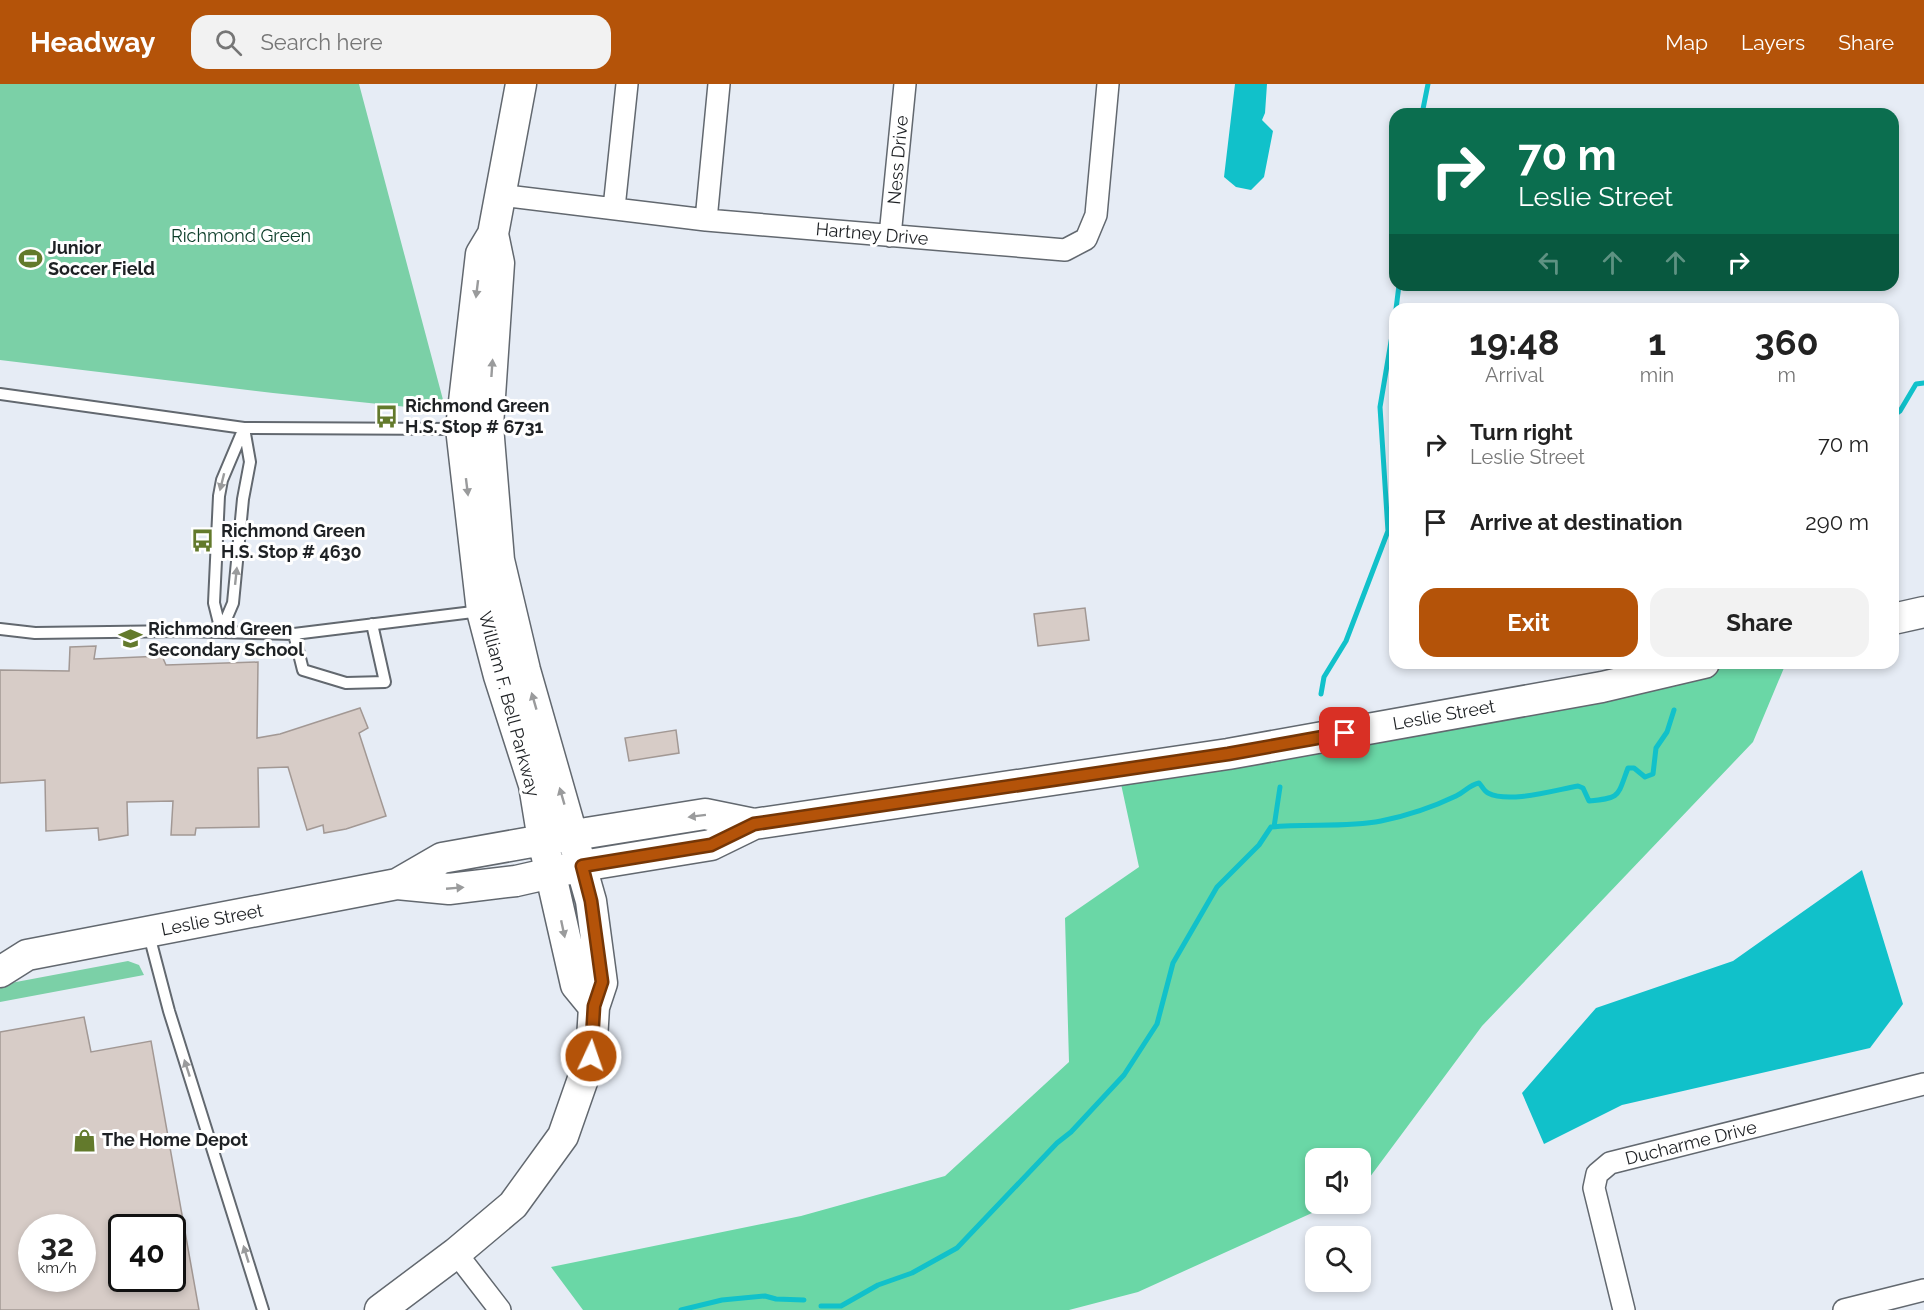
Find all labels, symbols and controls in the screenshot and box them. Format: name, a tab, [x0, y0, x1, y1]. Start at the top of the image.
search box	[191, 15, 611, 69]
text: Headway	[30, 26, 155, 59]
icon: search	[212, 26, 245, 59]
text: Search here	[260, 29, 383, 55]
text: Map	[1665, 30, 1708, 55]
text: Layers	[1741, 30, 1805, 55]
text: Share	[1838, 30, 1894, 55]
street label: Ness Drive	[883, 114, 912, 205]
text: 70 m	[1518, 131, 1617, 180]
icon: right	[1419, 132, 1497, 210]
text: Leslie Street	[1518, 181, 1673, 212]
street label: Hartney Drive	[815, 218, 930, 249]
park label: Richmond Green	[171, 225, 311, 246]
place label: Junior Soccer Field	[48, 237, 155, 279]
sports icon: Junior Soccer Field	[17, 245, 43, 271]
icon: left	[1533, 246, 1566, 279]
icon: ahead	[1596, 246, 1629, 279]
icon: ahead	[1659, 246, 1692, 279]
icon: right	[1722, 246, 1755, 279]
one-way arrow	[473, 279, 482, 298]
text: 19:48	[1469, 321, 1560, 363]
text: 1	[1648, 321, 1666, 363]
text: 360	[1755, 321, 1819, 363]
one-way arrow	[488, 358, 497, 377]
text: Arrival	[1485, 363, 1544, 387]
text: min	[1640, 363, 1674, 387]
text: m	[1777, 363, 1796, 387]
place label: Richmond Green H.S. Stop # 6731	[405, 395, 549, 437]
bus stop icon: Richmond Green H.S. Stop # 6731	[374, 403, 400, 429]
text: Turn right	[1470, 419, 1573, 445]
icon: right	[1419, 428, 1452, 461]
text: 70 m	[1818, 431, 1869, 457]
text: Leslie Street	[1470, 445, 1585, 469]
one-way arrow	[217, 473, 227, 491]
one-way arrow	[463, 477, 472, 496]
icon: arrive	[1419, 506, 1452, 539]
text: Arrive at destination	[1470, 509, 1683, 535]
text: 290 m	[1805, 509, 1869, 535]
place label: Richmond Green H.S. Stop # 4630	[221, 520, 365, 562]
bus stop icon: Richmond Green H.S. Stop # 4630	[190, 528, 216, 554]
one-way arrow	[231, 566, 241, 585]
button: Exit	[1419, 588, 1638, 657]
button: Share	[1650, 588, 1869, 657]
street label: William F. Bell Parkway	[475, 609, 544, 799]
place label: Richmond Green Secondary School	[148, 618, 304, 660]
school or university icon: Richmond Green Secondary School	[117, 626, 143, 652]
one-way arrow	[529, 692, 538, 710]
street label: Leslie Street	[1391, 695, 1497, 734]
pin	[1319, 707, 1370, 758]
icon: arrive	[1328, 716, 1361, 749]
one-way arrow	[557, 787, 566, 805]
one-way arrow	[687, 811, 706, 821]
one-way arrow	[446, 883, 465, 893]
street label: Leslie Street	[159, 899, 265, 940]
one-way arrow	[559, 919, 569, 938]
position arrow	[559, 1024, 623, 1088]
one-way arrow	[182, 1059, 191, 1077]
street label: Ducharme Drive	[1623, 1116, 1759, 1169]
shop icon: The Home Depot	[71, 1127, 97, 1153]
place label: The Home Depot	[102, 1129, 248, 1150]
map controls	[1305, 1148, 1371, 1292]
button: sound	[1305, 1148, 1371, 1214]
speed limit sign: 40	[108, 1214, 186, 1292]
button: search	[1305, 1226, 1371, 1292]
text: 32	[40, 1228, 74, 1263]
one-way arrow	[241, 1245, 250, 1263]
text: km/h	[37, 1259, 77, 1277]

